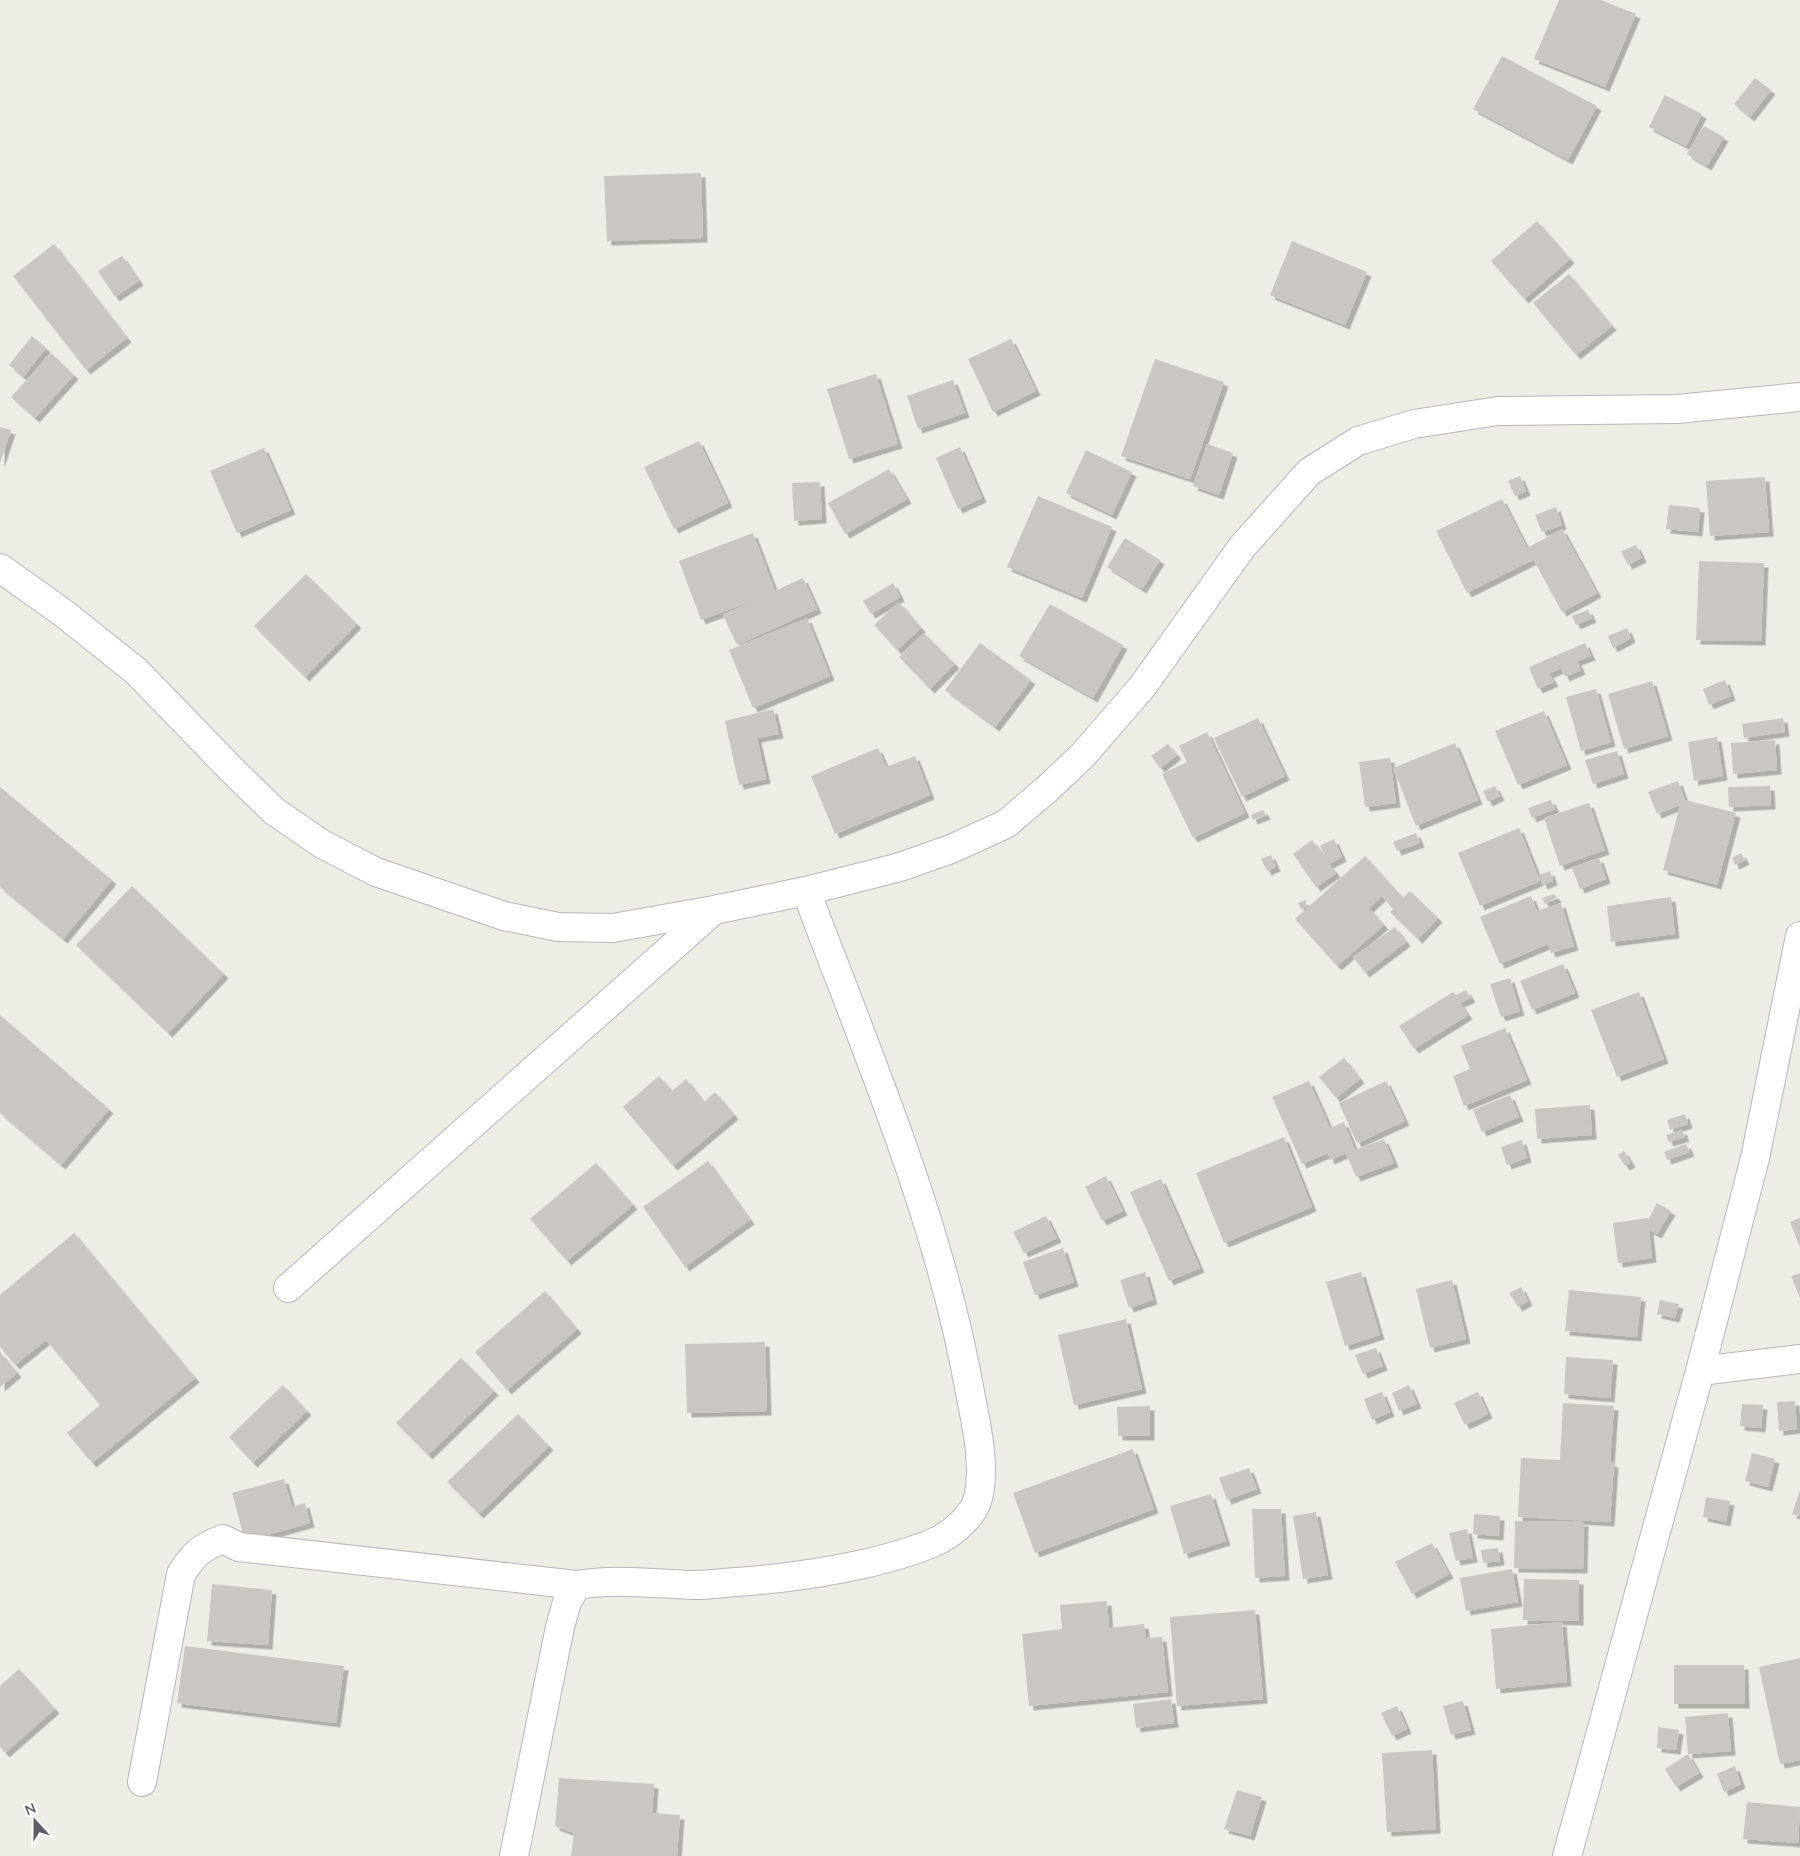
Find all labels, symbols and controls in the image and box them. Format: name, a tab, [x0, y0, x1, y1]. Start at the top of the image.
north arrow	[10, 1796, 60, 1846]
text: N	[22, 1799, 39, 1820]

